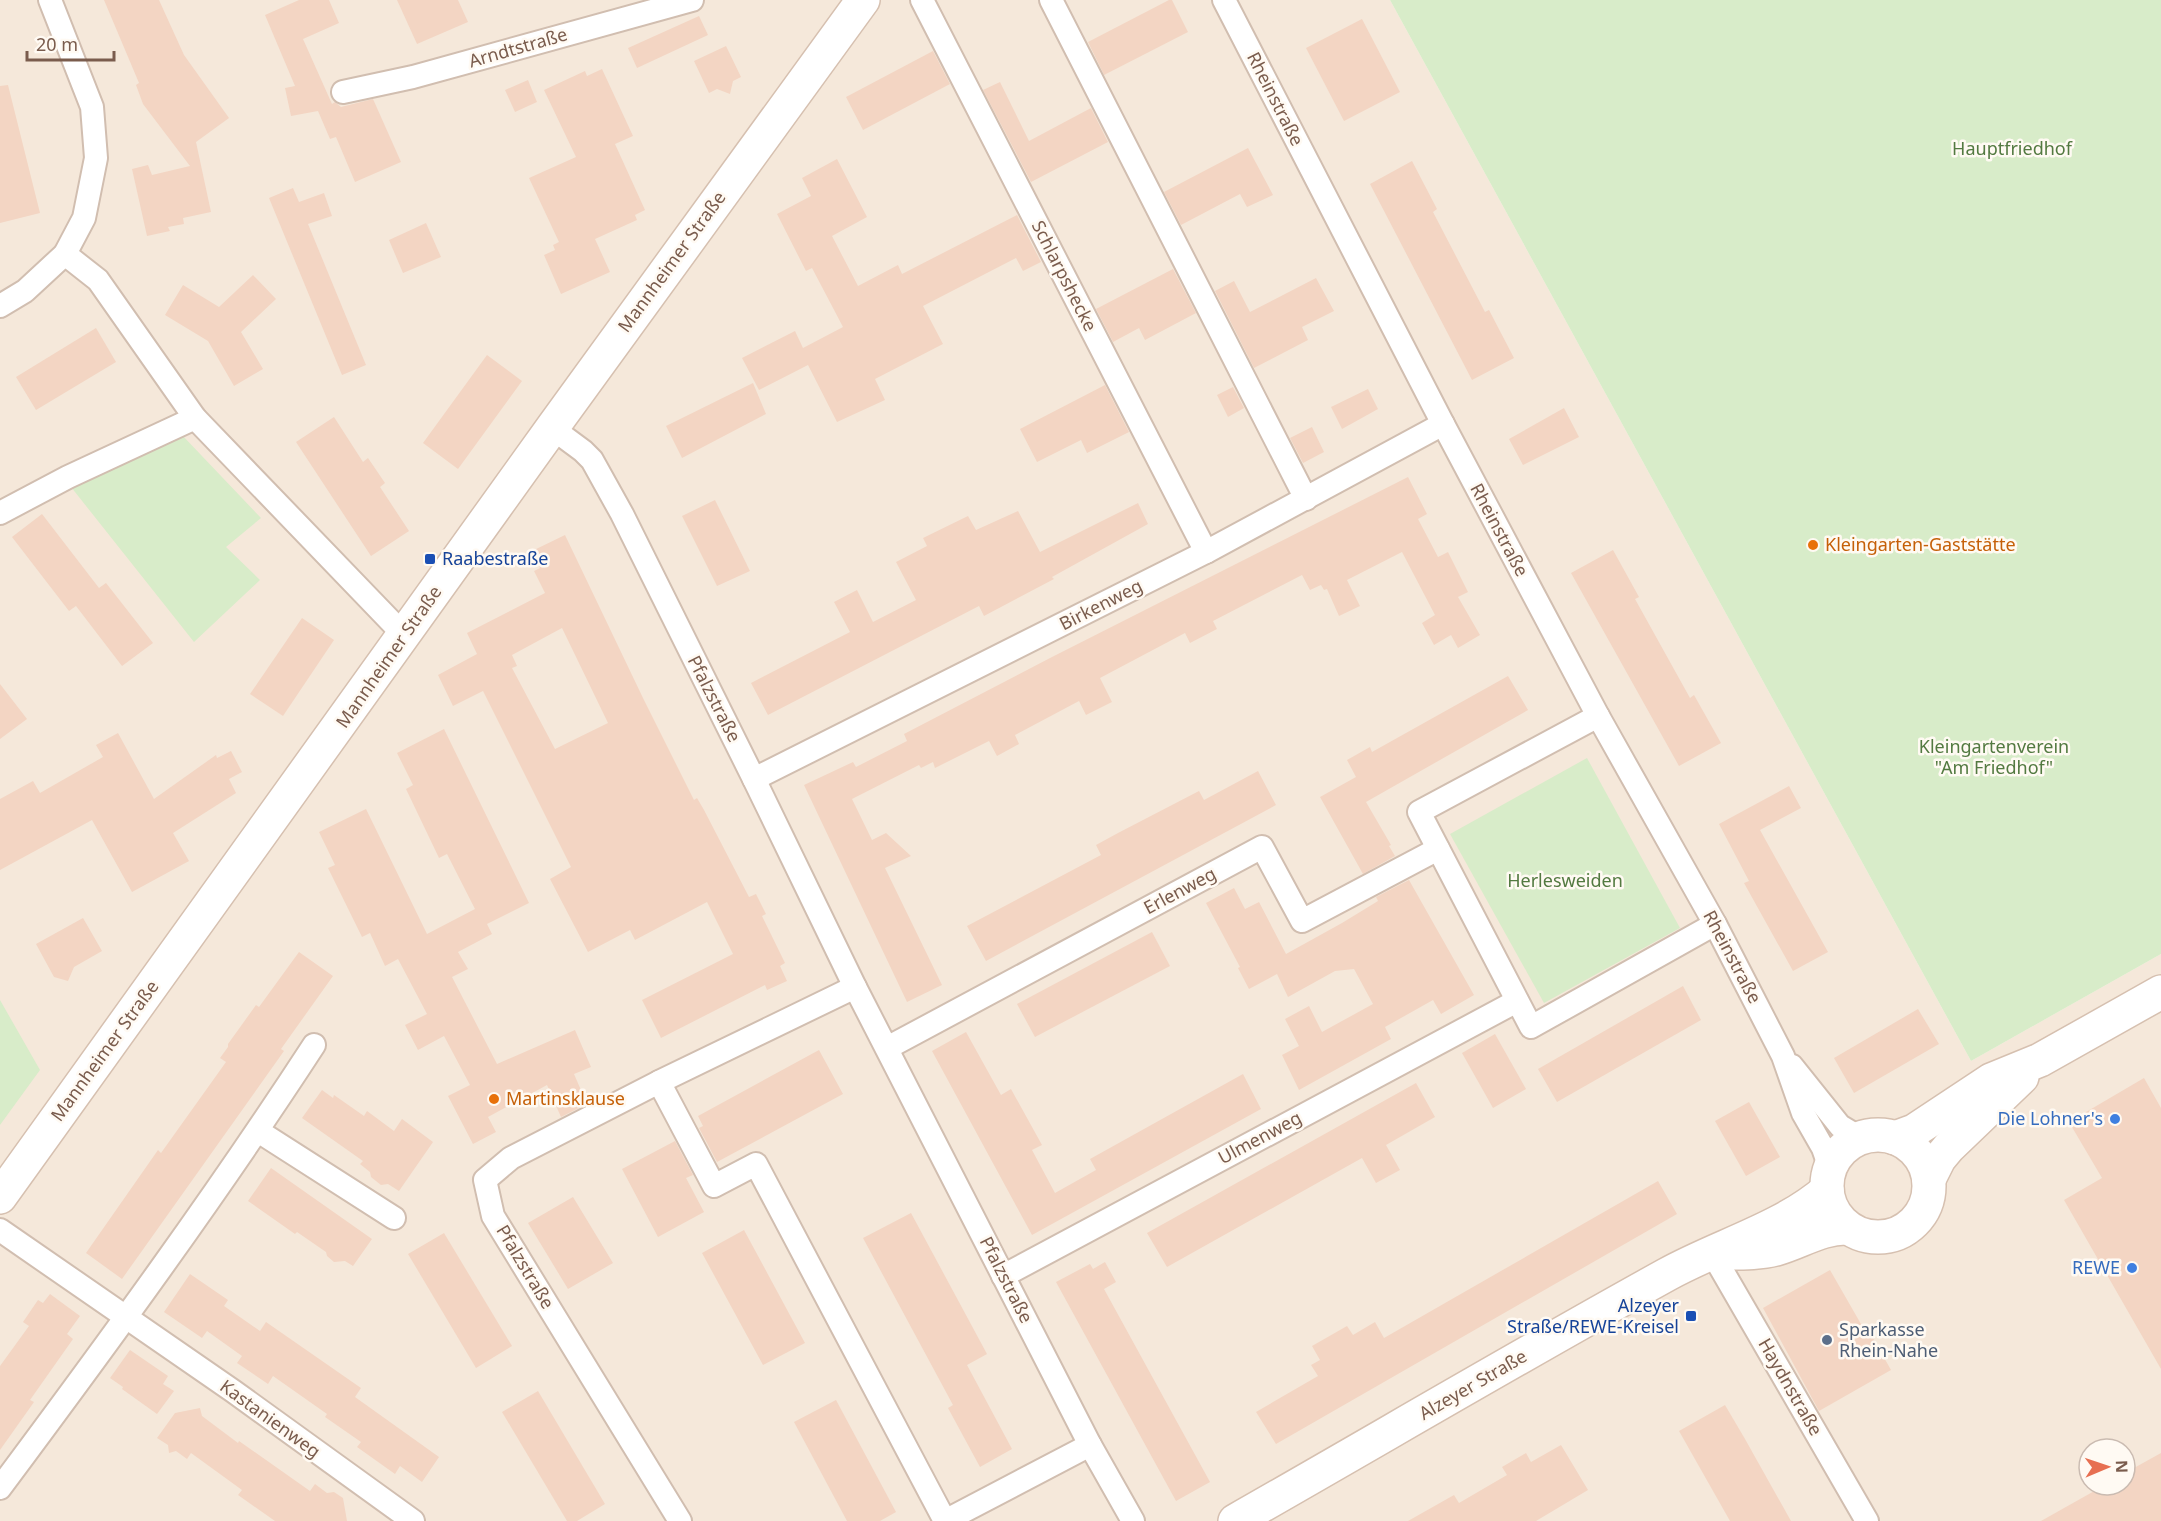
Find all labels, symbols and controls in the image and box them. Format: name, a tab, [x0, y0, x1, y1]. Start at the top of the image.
street label: Arndtstraße	[466, 22, 570, 73]
scale bar	[27, 24, 114, 62]
text: 20 m	[36, 32, 78, 56]
street label: Rheinstraße	[1242, 48, 1310, 149]
park label: Hauptfriedhof	[1952, 136, 2073, 160]
street label: Mannheimer Straße	[612, 186, 730, 337]
street label: Schlarpshecke	[1027, 216, 1103, 335]
street label: Rheinstraße	[1465, 479, 1534, 580]
place label: Kleingarten-Gaststätte	[1825, 532, 2016, 556]
marker: Kleingarten-Gaststätte	[1806, 538, 1820, 552]
place label: Raabestraße	[442, 546, 548, 570]
marker: Raabestraße	[423, 552, 437, 566]
street label: Birkenweg	[1055, 573, 1146, 635]
street label: Mannheimer Straße	[330, 580, 446, 732]
street label: Pfalzstraße	[683, 651, 747, 746]
park label: Kleingartenverein "Am Friedhof"	[1919, 734, 2069, 779]
street label: Erlenweg	[1139, 861, 1220, 919]
park label: Herlesweiden	[1507, 868, 1623, 892]
street label: Rheinstraße	[1698, 906, 1767, 1007]
street label: Mannheimer Straße	[45, 975, 163, 1126]
place label: Martinsklause	[506, 1086, 625, 1110]
marker: Martinsklause	[487, 1092, 501, 1106]
street label: Ulmenweg	[1214, 1105, 1305, 1169]
place label: Die Lohner's	[1997, 1106, 2103, 1130]
marker: Die Lohner's	[2108, 1112, 2122, 1126]
street label: Pfalzstraße	[491, 1220, 560, 1313]
street label: Pfalzstraße	[975, 1232, 1039, 1327]
place label: REWE	[2072, 1255, 2120, 1279]
marker: REWE	[2125, 1261, 2139, 1275]
place label: Alzeyer Straße/REWE-Kreisel	[1507, 1293, 1680, 1338]
marker: Alzeyer Straße/REWE-Kreisel	[1684, 1309, 1698, 1323]
place label: Sparkasse Rhein-Nahe	[1839, 1317, 1938, 1362]
street label: Haydnstraße	[1753, 1333, 1828, 1440]
marker: Sparkasse Rhein-Nahe	[1820, 1333, 1834, 1347]
street label: Alzeyer Straße	[1414, 1344, 1531, 1425]
street label: Kastanienweg	[215, 1374, 326, 1463]
north arrow	[2077, 1437, 2137, 1497]
text: N	[2111, 1460, 2133, 1473]

